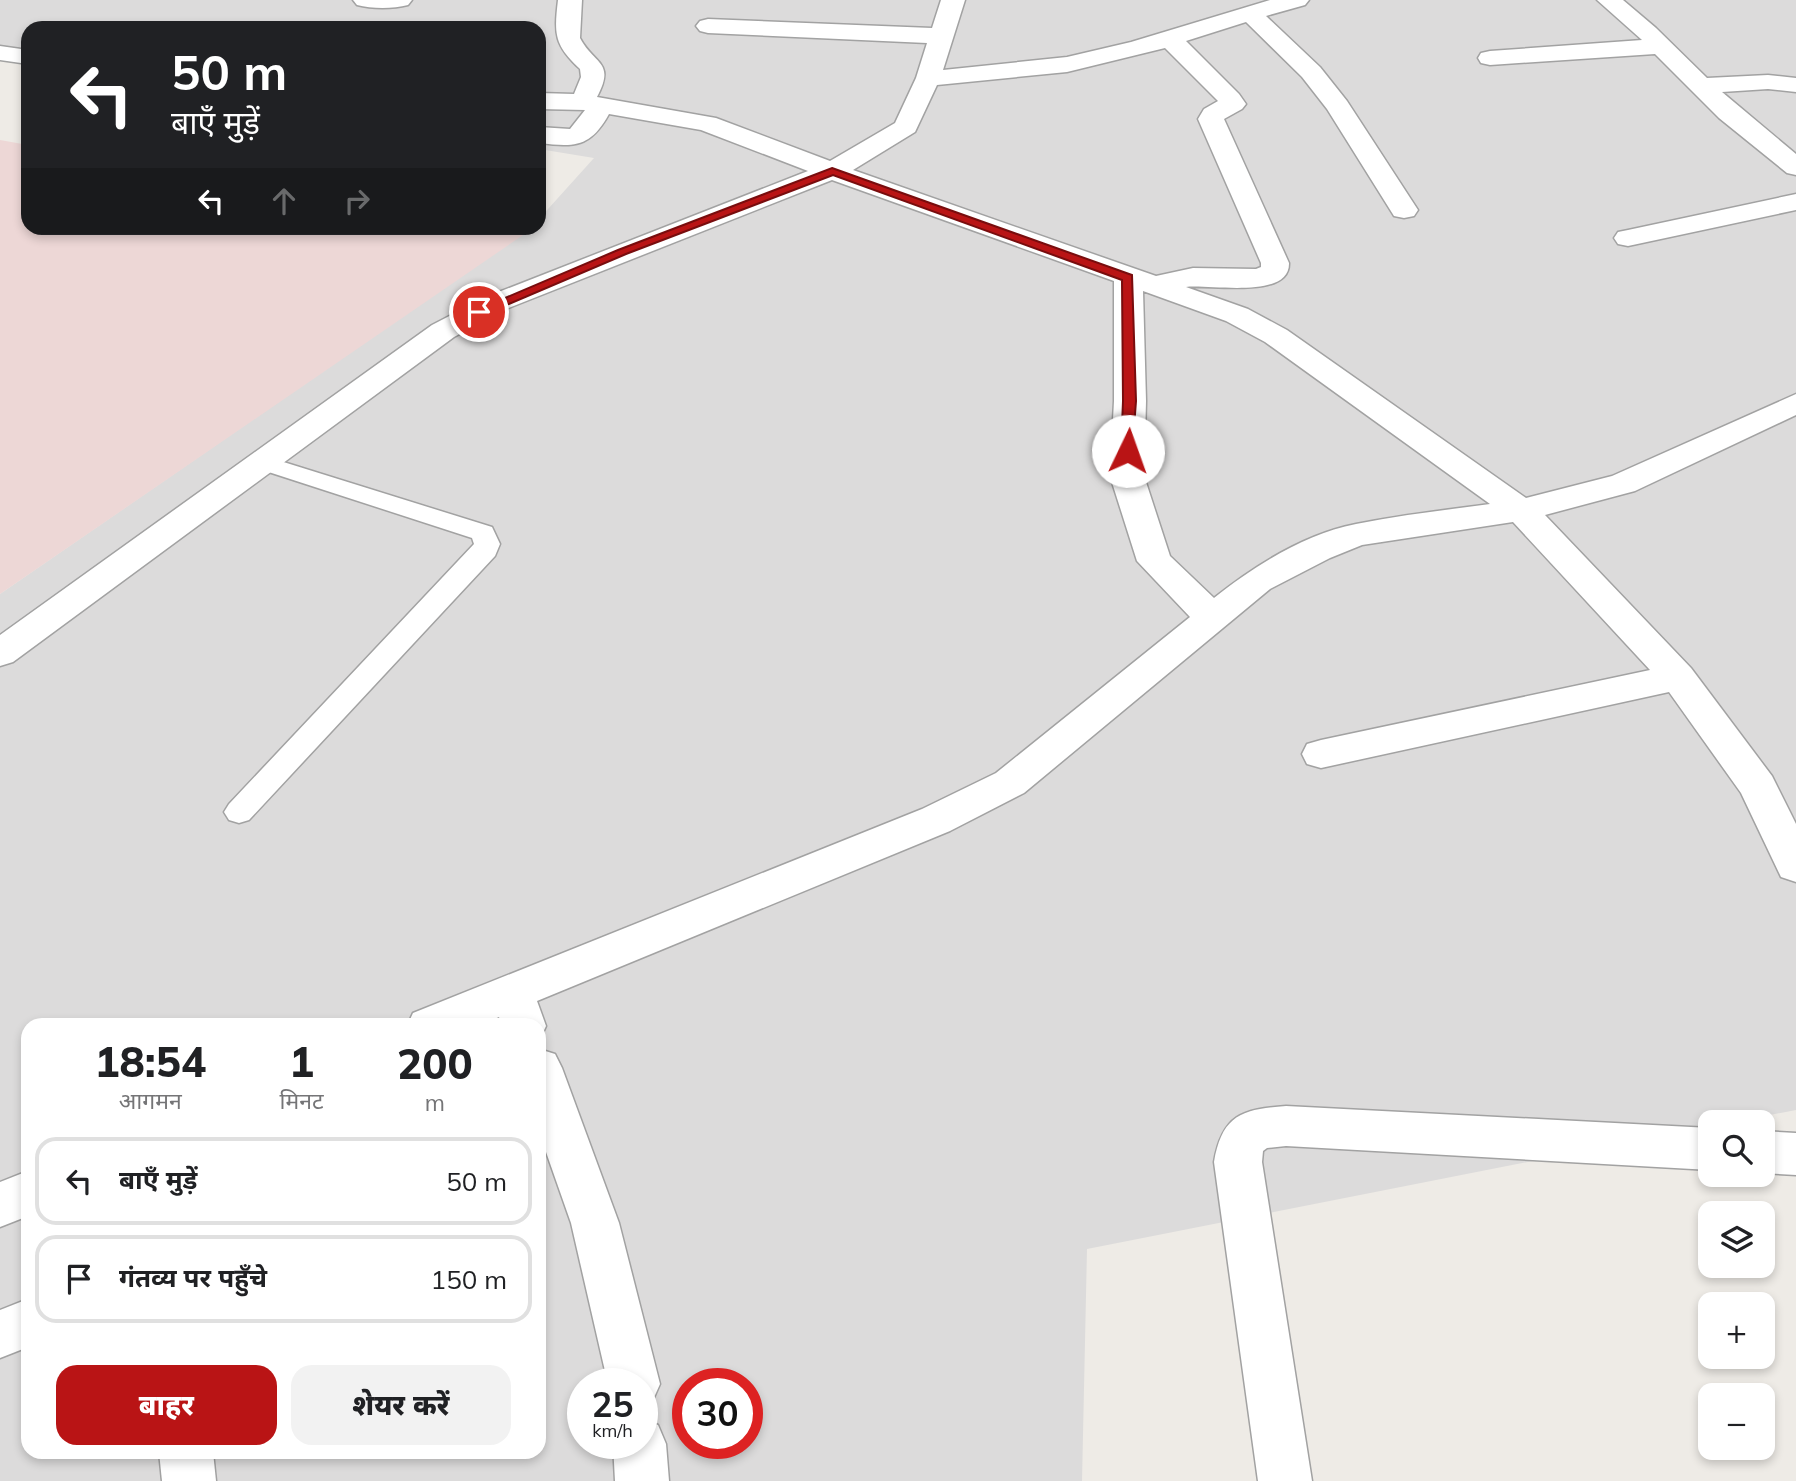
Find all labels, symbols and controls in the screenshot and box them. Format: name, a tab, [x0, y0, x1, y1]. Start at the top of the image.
text: 50 m	[171, 41, 287, 102]
icon: left	[56, 49, 147, 140]
text: बाएँ मुड़ें	[171, 102, 260, 142]
icon: left	[192, 182, 230, 220]
icon: ahead	[265, 182, 303, 220]
icon: right	[338, 182, 376, 220]
pin	[449, 282, 509, 342]
icon: arrive	[460, 293, 498, 331]
position arrow	[1091, 414, 1165, 488]
text: 18:54	[94, 1035, 206, 1088]
text: 1	[289, 1035, 314, 1088]
text: 200	[397, 1037, 473, 1090]
text: आगमन	[119, 1086, 182, 1115]
text: मिनट	[280, 1086, 324, 1115]
text: m	[425, 1088, 445, 1117]
map controls	[1698, 1110, 1775, 1460]
button: search	[1698, 1110, 1775, 1187]
icon: left	[60, 1162, 98, 1200]
text: बाएँ मुड़ें	[119, 1163, 197, 1196]
text: 50 m	[446, 1165, 507, 1198]
button: layers	[1698, 1201, 1775, 1278]
icon: arrive	[60, 1260, 98, 1298]
text: गंतव्य पर पहुँचे	[119, 1261, 267, 1294]
text: 150 m	[431, 1263, 507, 1296]
button: +	[1698, 1292, 1775, 1369]
button: बाहर	[56, 1365, 277, 1445]
button: शेयर करें	[291, 1365, 511, 1445]
speed limit sign: 30	[672, 1368, 763, 1459]
text: 25	[591, 1382, 634, 1426]
button: −	[1698, 1383, 1775, 1460]
text: km/h	[592, 1419, 633, 1442]

